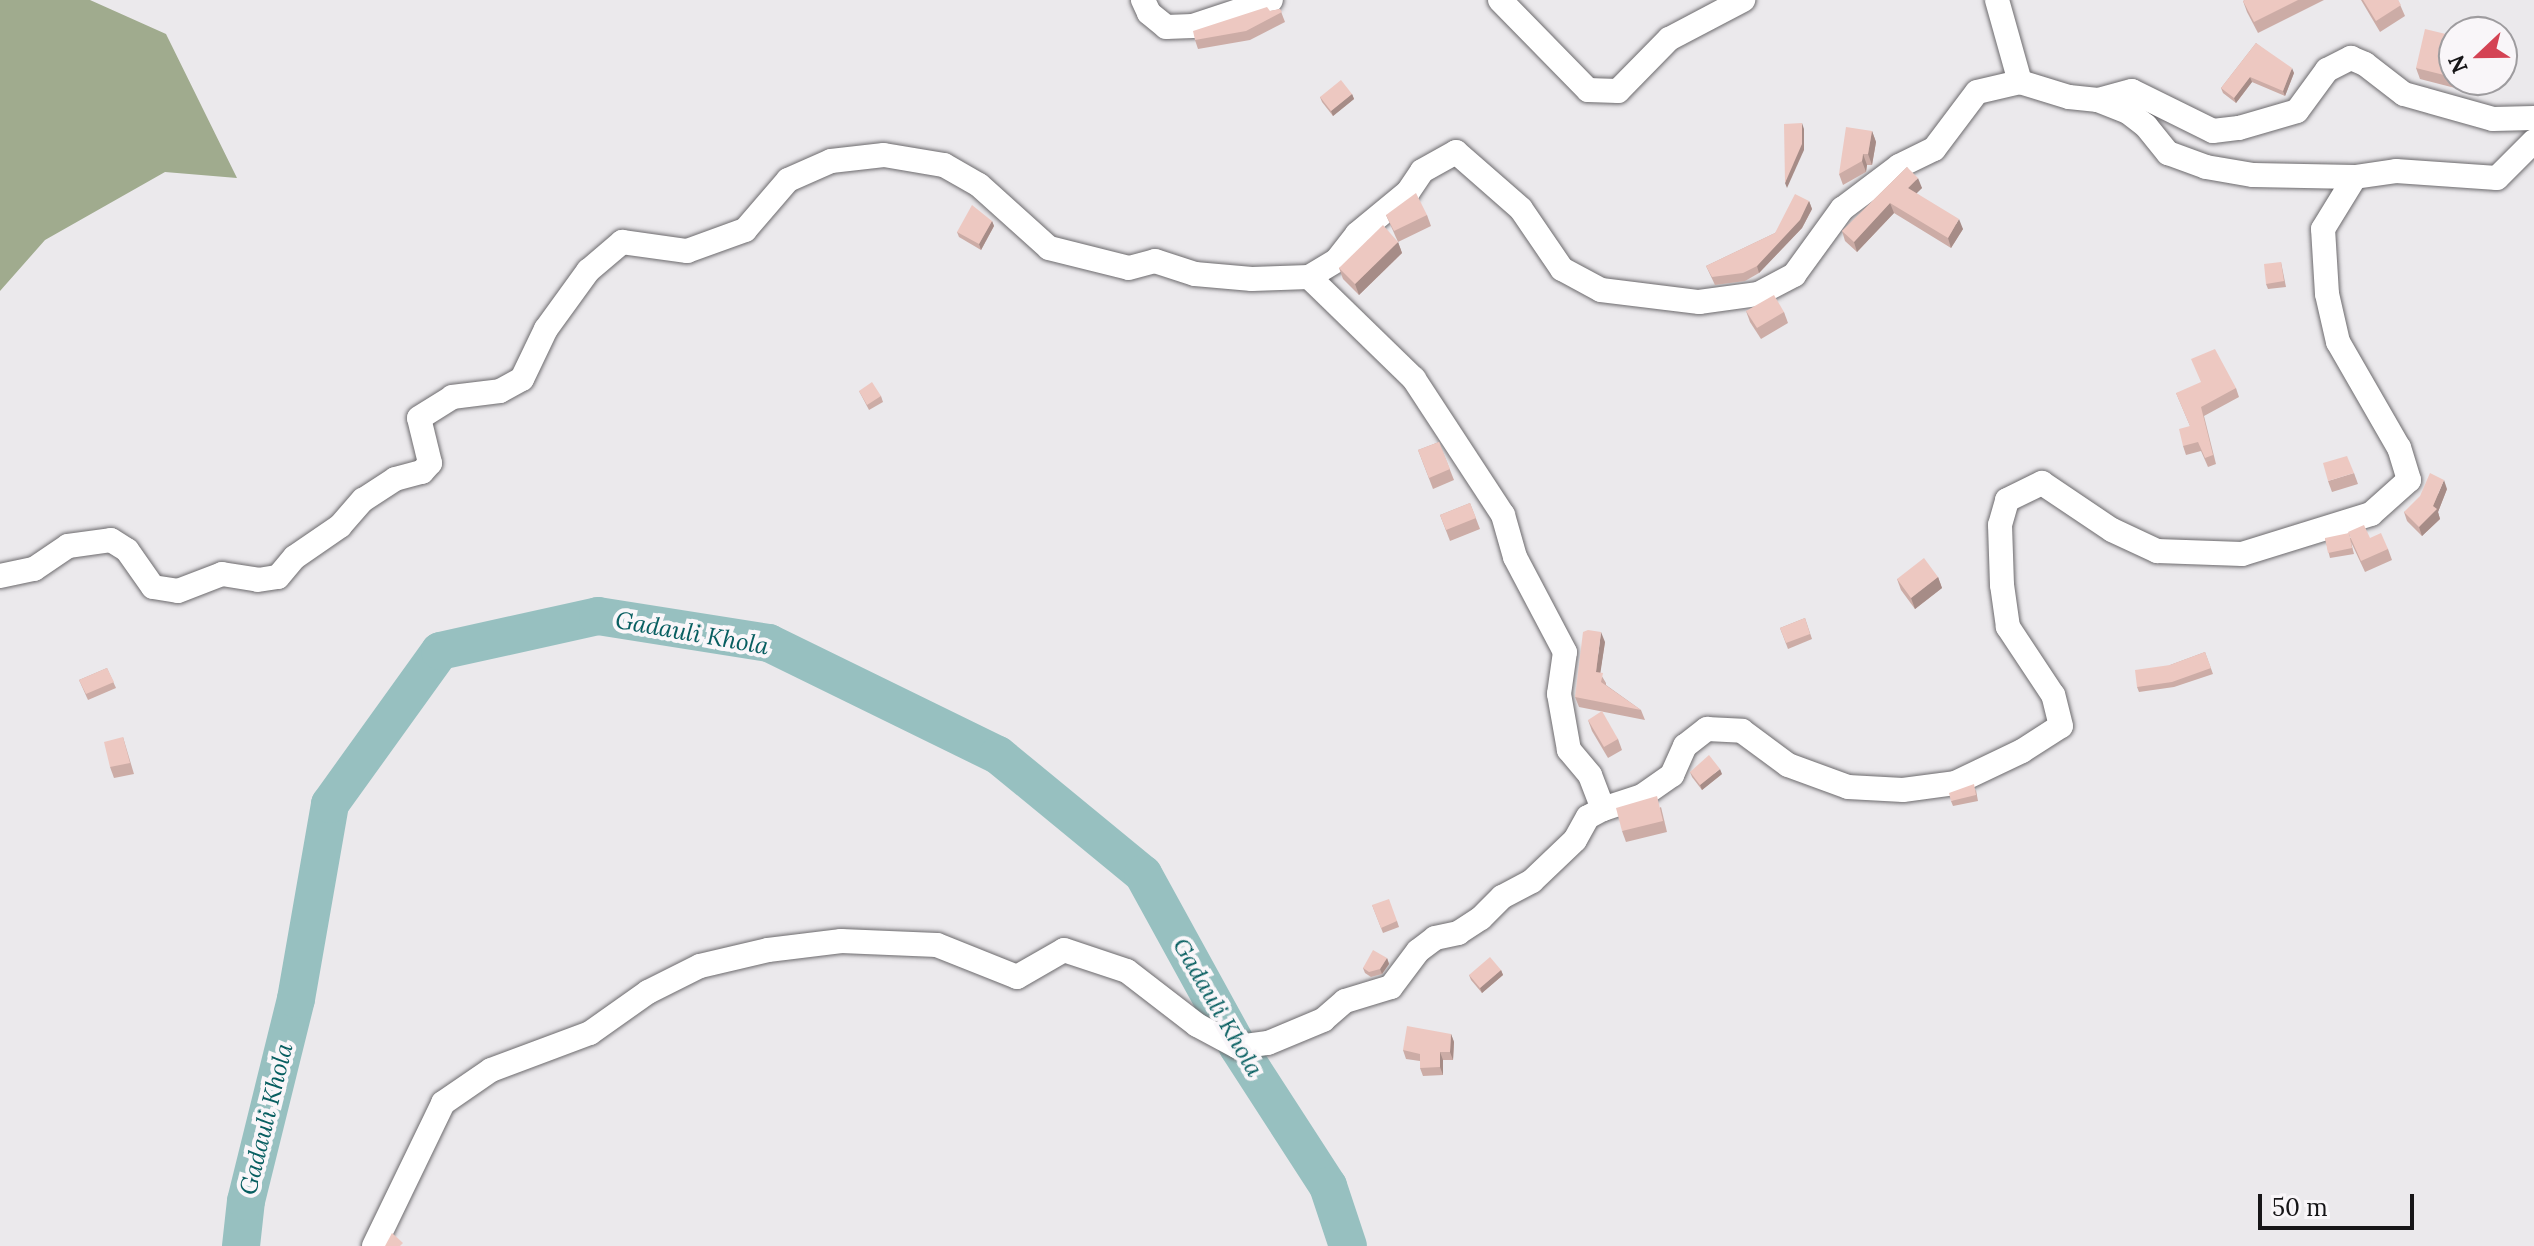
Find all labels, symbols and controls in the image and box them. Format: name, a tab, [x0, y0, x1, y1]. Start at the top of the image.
north arrow	[2438, 16, 2518, 96]
text: N	[2441, 51, 2474, 77]
water label: Gadauli Khola	[613, 605, 771, 661]
water label: Gadauli Khola	[1167, 933, 1269, 1081]
water label: Gadauli Khola	[233, 1040, 299, 1198]
scale bar	[2262, 1178, 2418, 1228]
text: 50 m	[2272, 1192, 2328, 1223]

